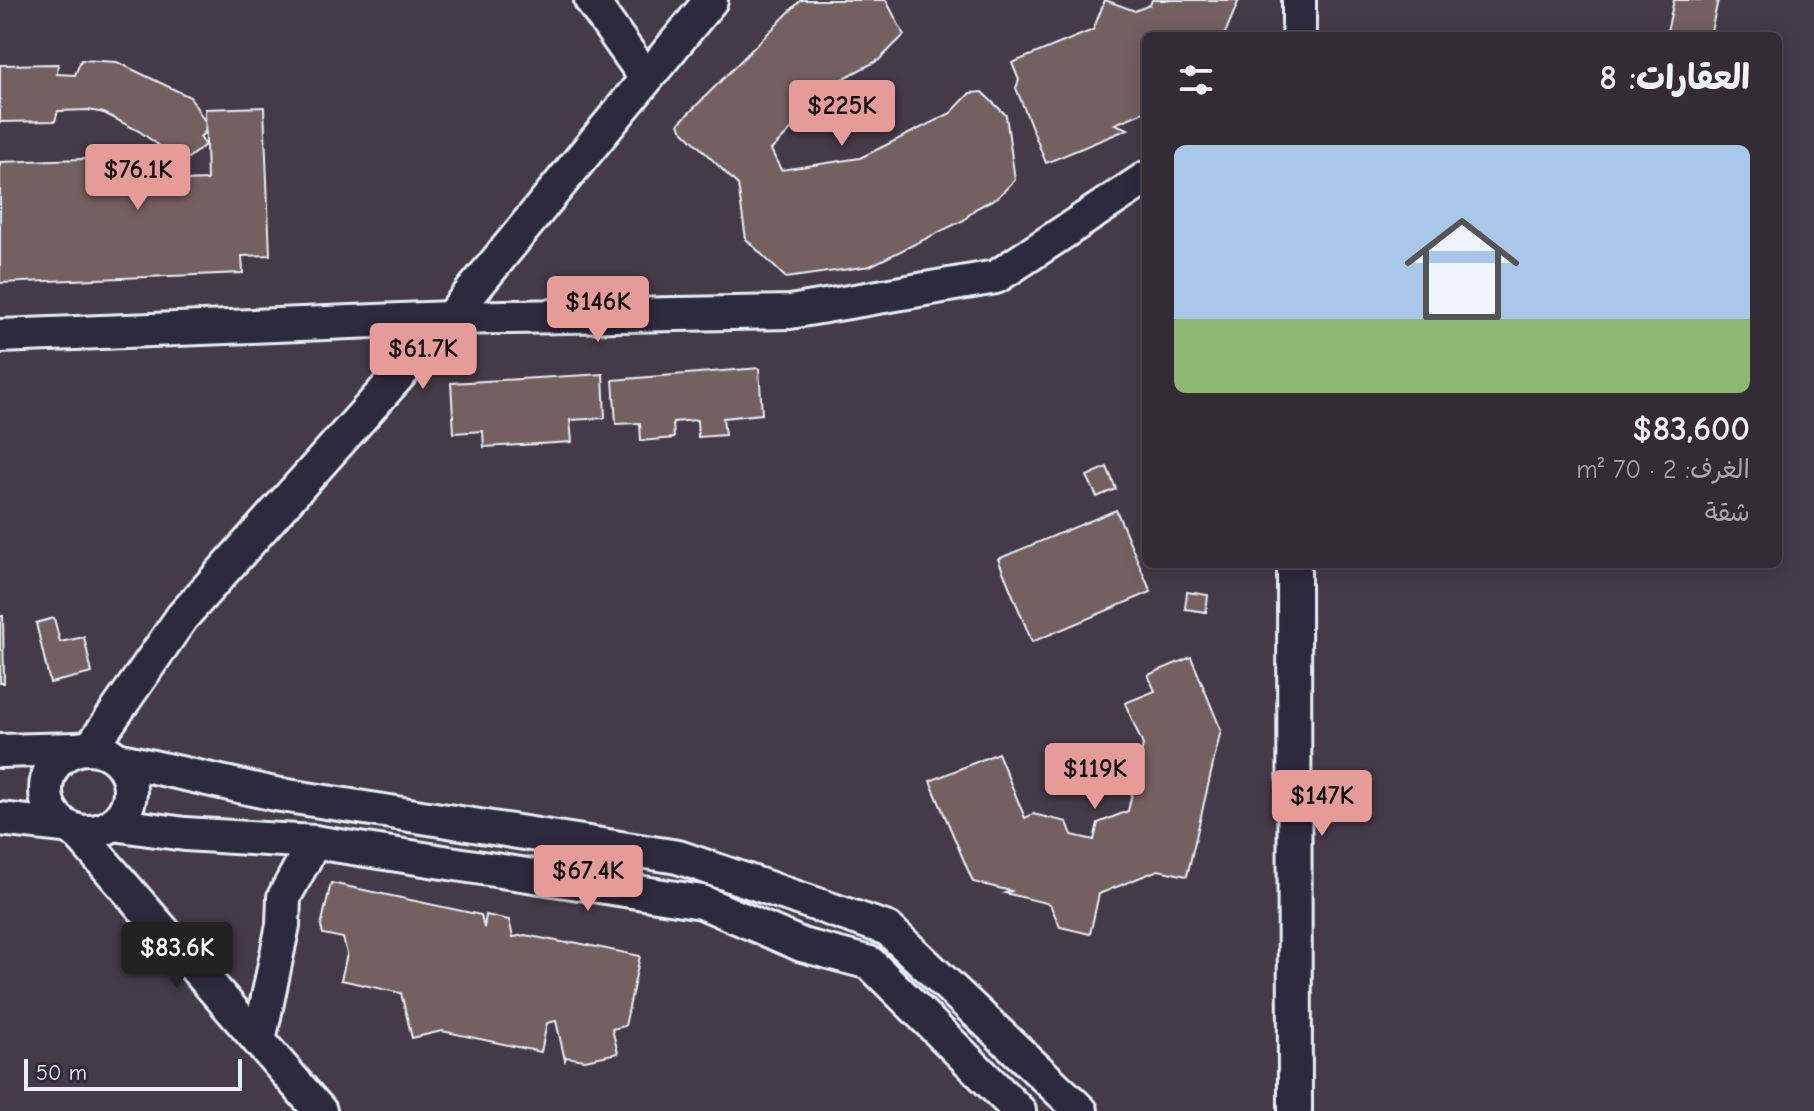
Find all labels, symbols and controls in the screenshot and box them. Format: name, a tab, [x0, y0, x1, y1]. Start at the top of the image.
icon: filters	[1174, 58, 1218, 102]
text: العقارات: 8	[1600, 58, 1750, 98]
pin: $225K	[786, 80, 898, 148]
text: $225K	[807, 91, 877, 121]
pin: $76.1K	[73, 144, 203, 212]
text: $76.1K	[103, 155, 173, 185]
icon: home	[1390, 197, 1534, 341]
pin: $146K	[542, 276, 654, 344]
text: $146K	[565, 287, 631, 317]
pin: $61.7K	[358, 323, 488, 391]
text: $61.7K	[388, 334, 458, 364]
text: $83,600	[1632, 409, 1750, 449]
text: الغرف: 2 · 70 m²	[1576, 455, 1750, 485]
text: شقة	[1705, 498, 1750, 528]
pin: $119K	[1039, 743, 1151, 811]
text: $119K	[1063, 754, 1127, 784]
pin: $147K	[1266, 770, 1378, 838]
text: $147K	[1290, 781, 1354, 811]
pin: $67.4K	[523, 845, 653, 913]
text: $67.4K	[552, 856, 624, 886]
pin: $83.6K	[112, 922, 242, 990]
text: $83.6K	[140, 933, 214, 963]
scale bar	[24, 1055, 242, 1091]
text: 50 m	[36, 1060, 87, 1086]

